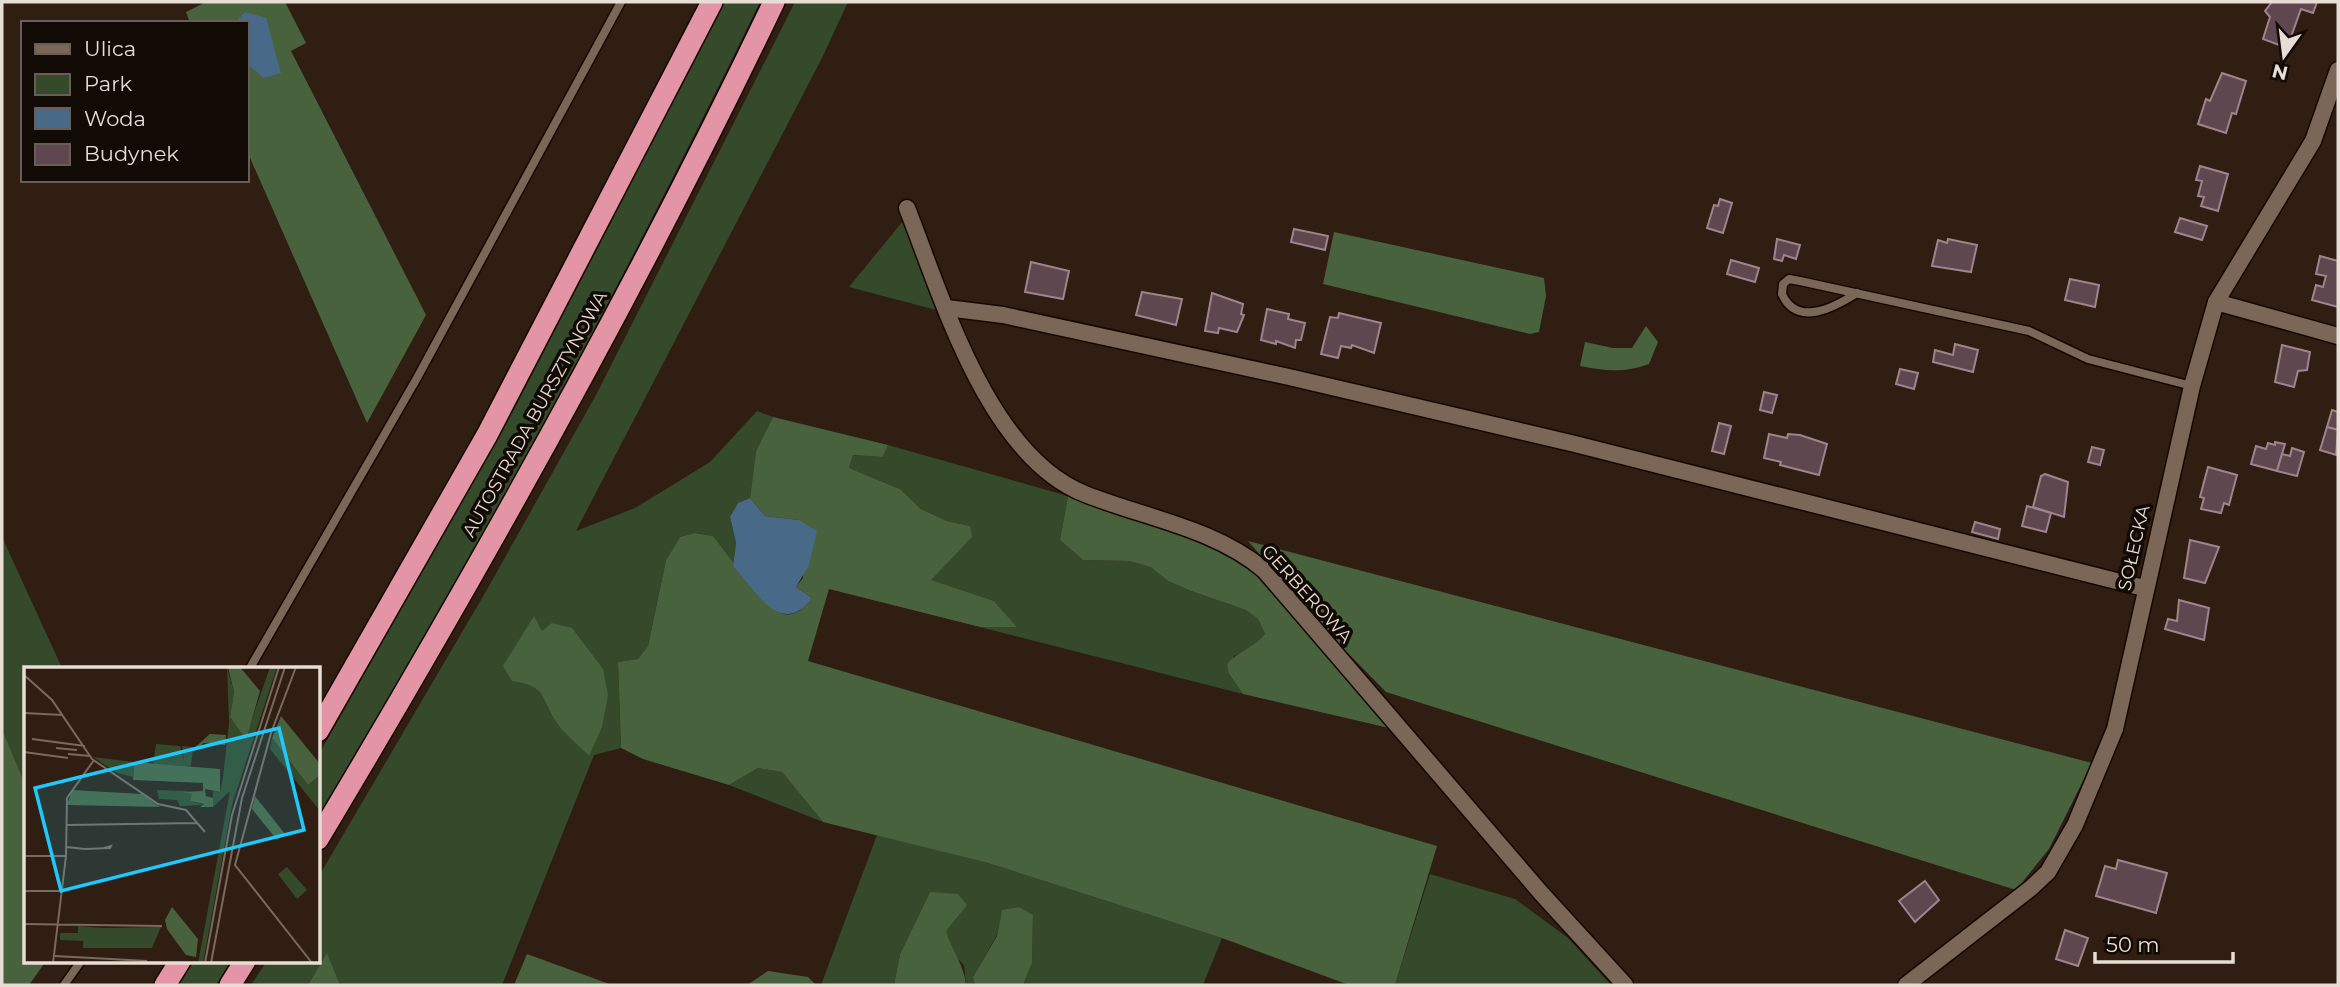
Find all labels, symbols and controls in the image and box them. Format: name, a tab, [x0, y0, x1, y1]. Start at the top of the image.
legend	[21, 21, 248, 182]
north arrow	[2249, 21, 2319, 91]
text: Ulica	[84, 36, 136, 61]
text: N	[2270, 59, 2290, 85]
text: Park	[84, 71, 132, 96]
text: Woda	[84, 106, 146, 131]
text: Budynek	[84, 141, 179, 166]
street label: AUTOSTRADA BURSZTYNOWA	[458, 287, 612, 541]
street label: SOŁECKA	[2114, 503, 2155, 593]
street label: GERBEROWA	[1257, 540, 1357, 648]
inset map	[24, 667, 320, 962]
scale bar	[2095, 920, 2233, 964]
text: 50 m	[2106, 932, 2160, 957]

